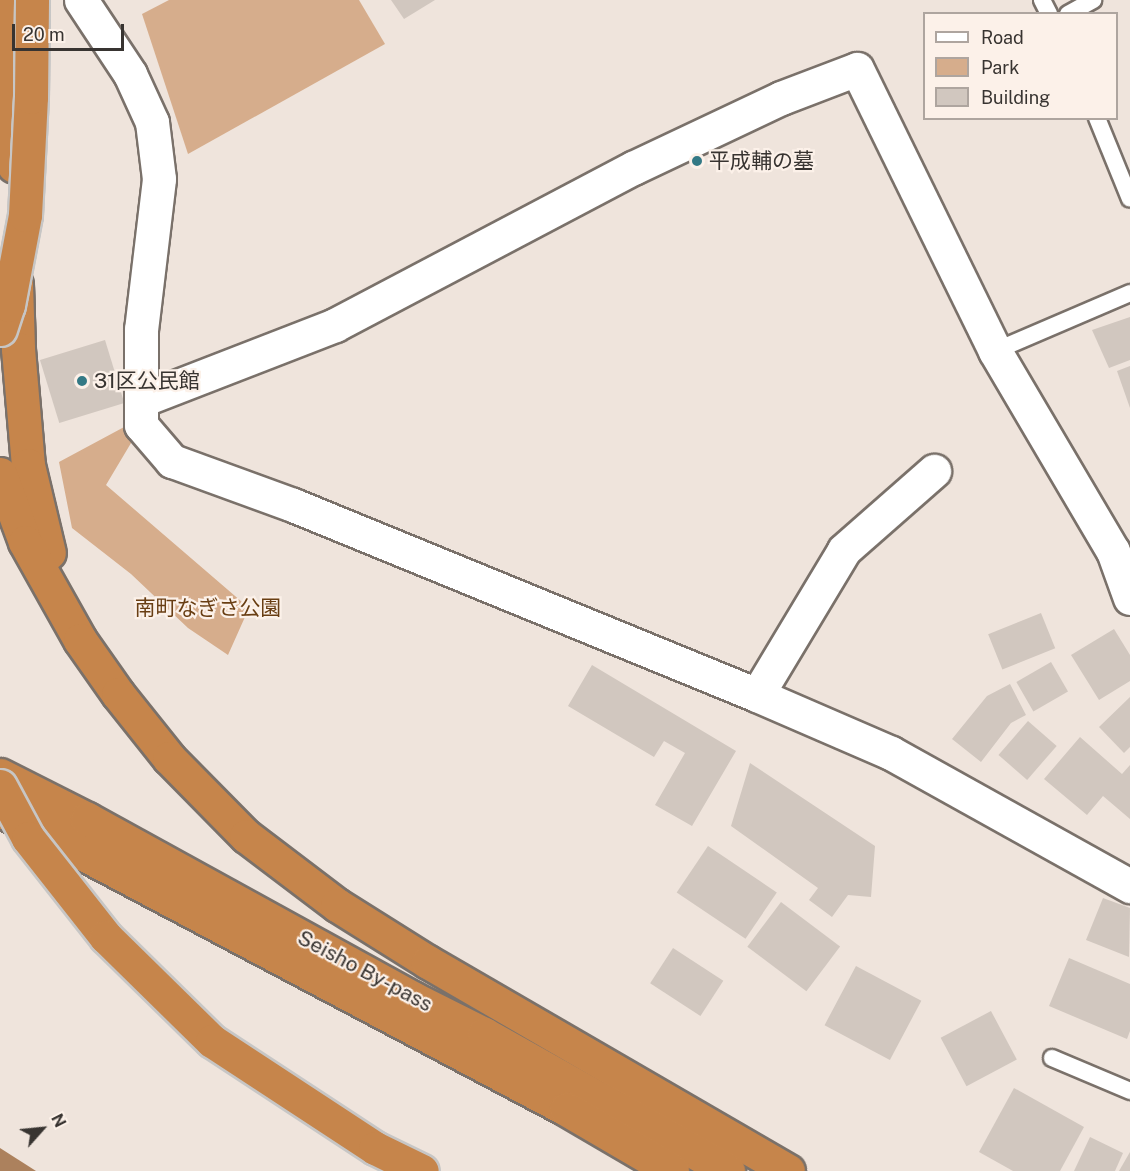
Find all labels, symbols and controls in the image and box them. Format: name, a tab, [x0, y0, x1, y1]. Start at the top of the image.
scale bar	[15, 12, 128, 50]
legend	[923, 12, 1118, 120]
text: 20 m	[23, 24, 65, 45]
text: Road	[981, 27, 1024, 48]
text: Park	[981, 57, 1019, 78]
text: Building	[981, 87, 1050, 108]
place label: 平成輔の墓	[709, 148, 814, 174]
marker: 平成輔の墓	[690, 154, 704, 168]
place label: 31区公民館	[94, 368, 200, 394]
marker: 31区公民館	[75, 374, 89, 388]
park label: 南町なぎさ公園	[135, 595, 281, 621]
street label: Seisho By-pass	[293, 925, 437, 1017]
north arrow	[12, 1099, 72, 1159]
text: N	[47, 1111, 70, 1130]

